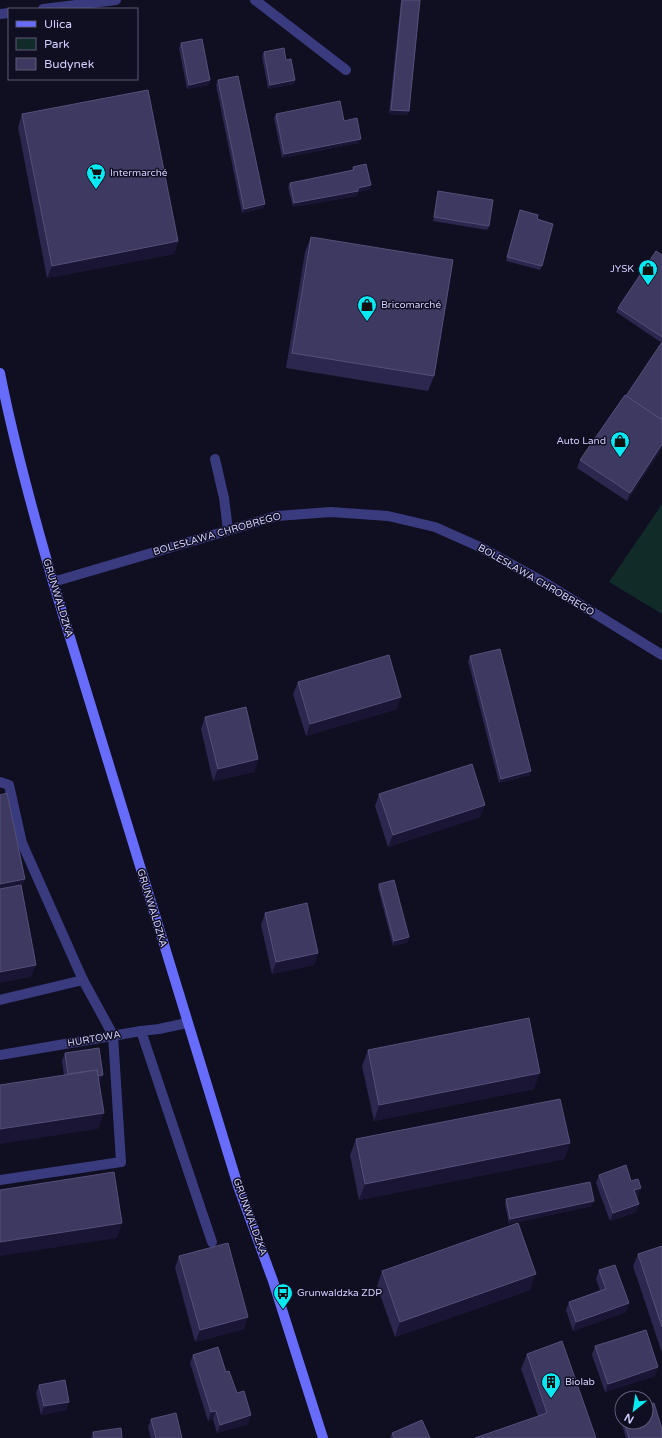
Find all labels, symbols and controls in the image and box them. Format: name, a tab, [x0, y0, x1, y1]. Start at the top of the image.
legend	[8, 8, 138, 80]
text: Ulica	[44, 17, 72, 31]
text: Park	[44, 37, 70, 51]
text: Budynek	[44, 57, 95, 71]
supermarket icon: Intermarché	[85, 162, 107, 190]
place label: Intermarché	[110, 167, 168, 179]
shop icon: JYSK	[637, 258, 659, 286]
place label: JYSK	[610, 263, 634, 275]
shop icon: Bricomarché	[356, 294, 378, 322]
place label: Bricomarché	[381, 299, 441, 311]
shop icon: Auto Land	[609, 430, 631, 458]
place label: Auto Land	[556, 435, 606, 447]
street label: BOLESŁAWA CHROBREGO	[152, 510, 282, 558]
street label: BOLESŁAWA CHROBREGO	[476, 542, 596, 618]
street label: GRUNWALDZKA	[40, 557, 76, 639]
street label: GRUNWALDZKA	[134, 867, 170, 949]
street label: HURTOWA	[66, 1028, 122, 1050]
street label: GRUNWALDZKA	[230, 1177, 270, 1257]
bus stop icon: Grunwaldzka ZDP	[272, 1282, 294, 1310]
place label: Grunwaldzka ZDP	[297, 1287, 382, 1299]
building icon: Biolab	[540, 1371, 562, 1399]
place label: Biolab	[565, 1376, 595, 1388]
north arrow	[614, 1390, 654, 1430]
text: N	[622, 1410, 636, 1426]

